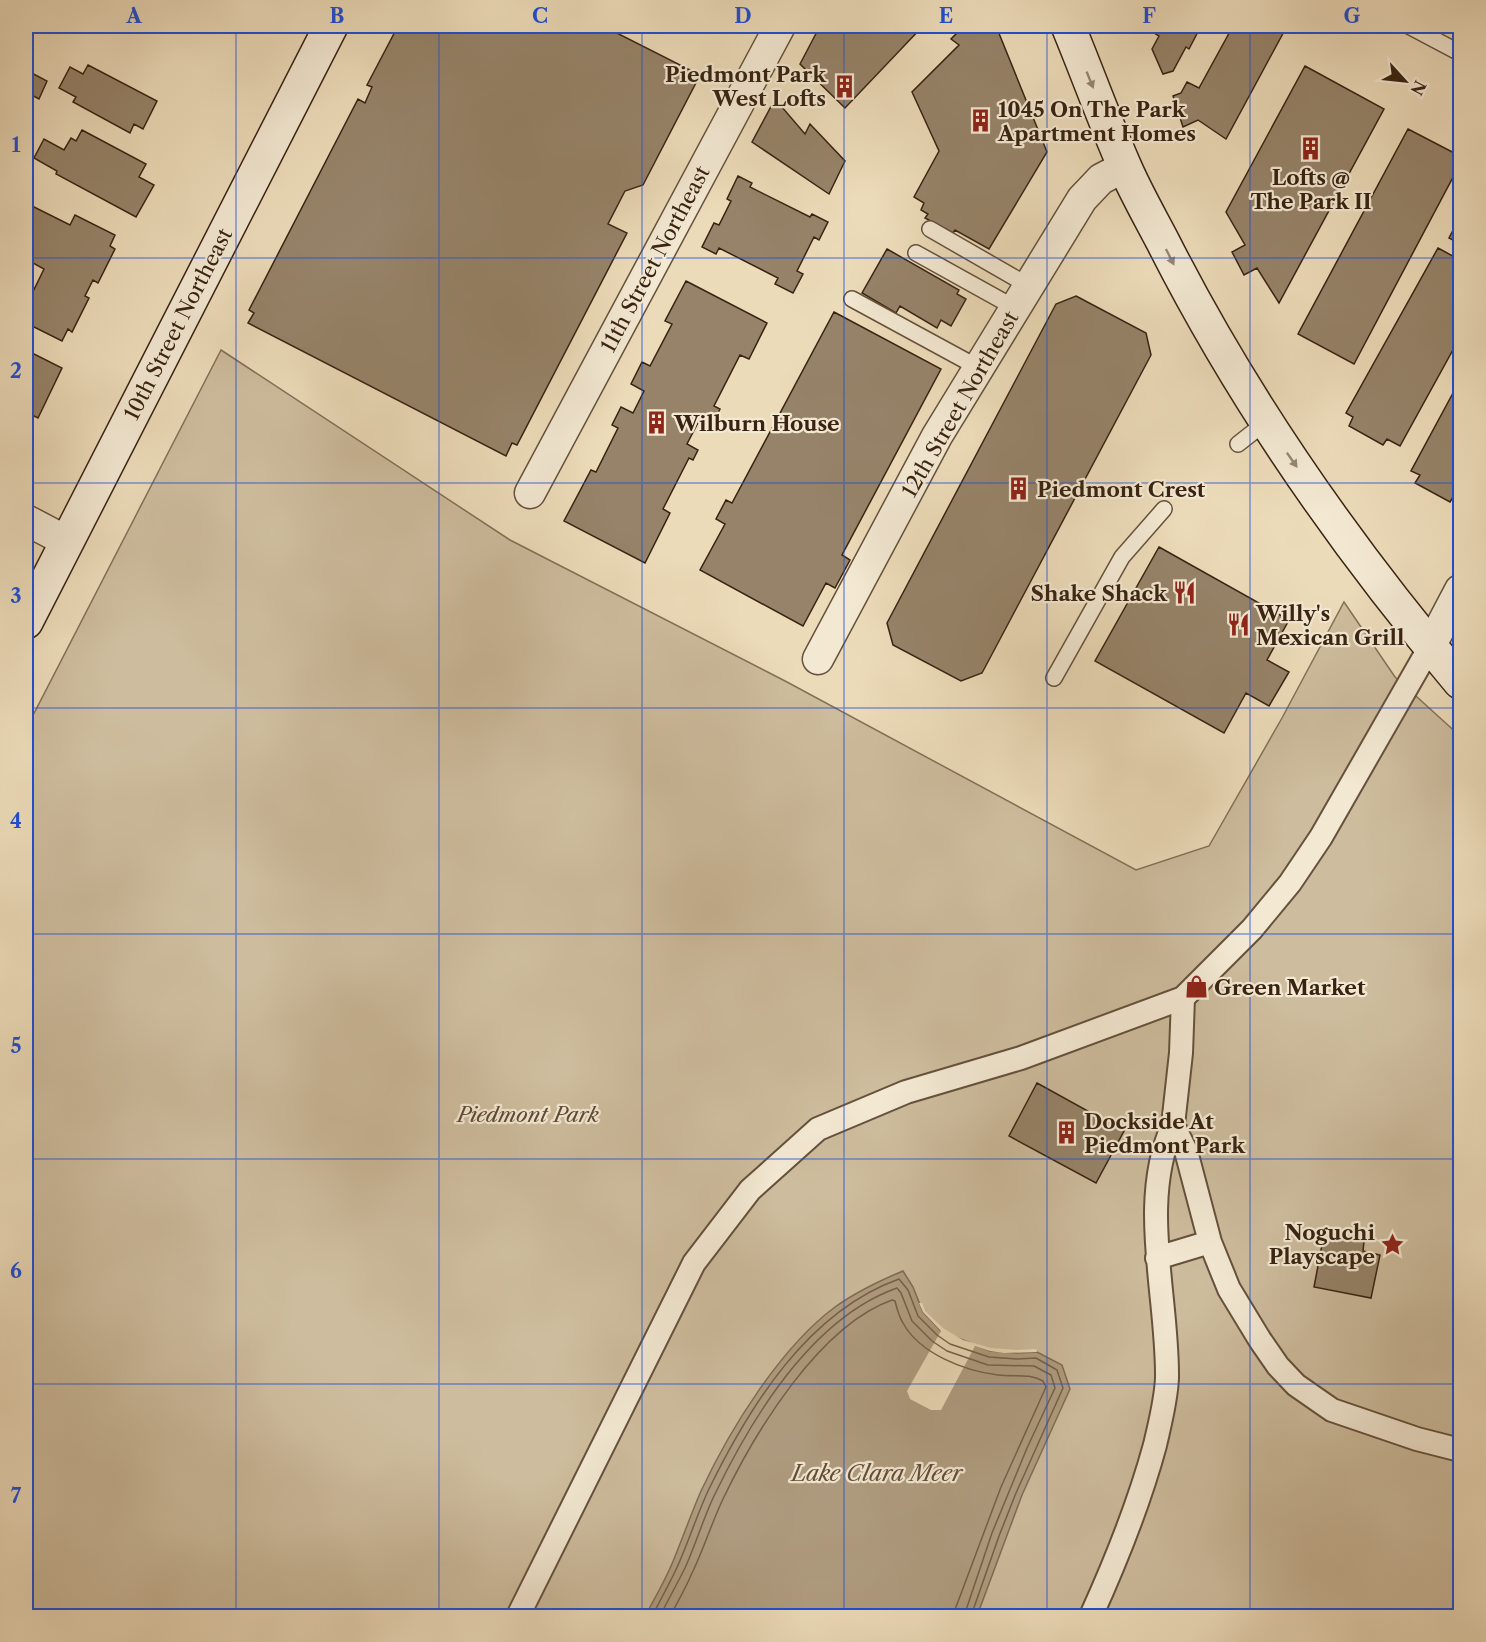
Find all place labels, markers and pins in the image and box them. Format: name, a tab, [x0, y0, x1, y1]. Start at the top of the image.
place label: Piedmont Park West Lofts	[665, 62, 827, 111]
building icon: Piedmont Park West Lofts	[831, 73, 857, 99]
place label: 1045 On The Park Apartment Homes	[997, 97, 1196, 146]
building icon: 1045 On The Park Apartment Homes	[967, 108, 993, 134]
building icon: Lofts @ The Park II	[1298, 136, 1324, 162]
place label: Lofts @ The Park II	[1250, 165, 1372, 214]
building icon: Wilburn House	[643, 410, 669, 436]
place label: Wilburn House	[673, 411, 840, 436]
building icon: Piedmont Crest	[1006, 476, 1032, 502]
place label: Piedmont Crest	[1037, 477, 1206, 502]
restaurant icon: Shake Shack	[1172, 580, 1198, 606]
place label: Shake Shack	[1031, 581, 1168, 606]
place label: Willy's Mexican Grill	[1255, 601, 1404, 650]
restaurant icon: Willy's Mexican Grill	[1225, 612, 1251, 638]
shop icon: Green Market	[1183, 974, 1209, 1000]
place label: Green Market	[1214, 975, 1366, 1000]
place label: Dockside At Piedmont Park	[1084, 1109, 1246, 1158]
building icon: Dockside At Piedmont Park	[1053, 1120, 1079, 1146]
place label: Noguchi Playscape	[1269, 1220, 1376, 1269]
place icon: Noguchi Playscape	[1380, 1231, 1406, 1257]

